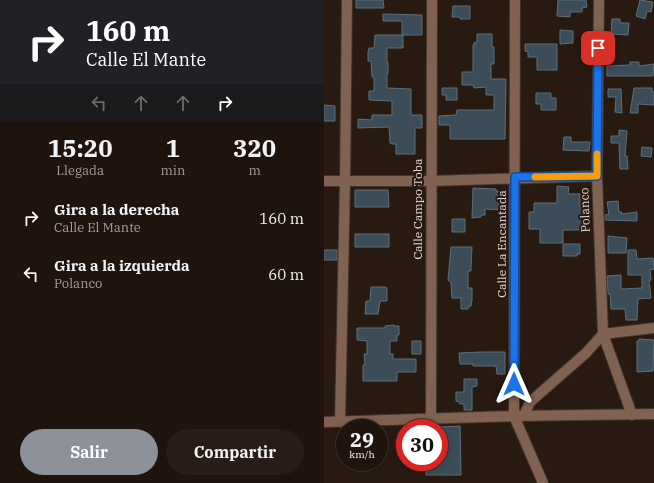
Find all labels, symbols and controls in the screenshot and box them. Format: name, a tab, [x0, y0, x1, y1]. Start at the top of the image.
text: 160 m	[86, 12, 170, 49]
icon: right	[20, 16, 72, 68]
pin	[581, 31, 615, 65]
icon: arrive	[587, 37, 609, 59]
text: Calle El Mante	[86, 48, 206, 71]
icon: left	[88, 92, 110, 114]
icon: ahead	[130, 92, 152, 114]
icon: ahead	[172, 92, 194, 114]
icon: right	[214, 92, 236, 114]
text: 15:20	[48, 132, 113, 164]
text: 1	[166, 132, 180, 164]
text: 320	[233, 132, 276, 164]
street label: Calle Campo Toba	[410, 158, 425, 260]
text: Llegada	[56, 162, 104, 179]
text: min	[160, 162, 185, 179]
text: m	[248, 162, 261, 179]
street label: Polanco	[576, 187, 593, 233]
street label: Calle La Encantada	[494, 190, 509, 298]
text: Gira a la derecha	[54, 200, 179, 219]
icon: right	[20, 207, 42, 229]
text: 160 m	[259, 209, 304, 228]
text: Calle El Mante	[54, 219, 141, 236]
text: Gira a la izquierda	[54, 256, 190, 275]
icon: left	[20, 263, 42, 285]
text: 60 m	[268, 265, 304, 284]
text: Polanco	[54, 275, 102, 292]
position arrow	[493, 363, 535, 405]
speed limit sign: 30	[396, 419, 448, 471]
text: 29	[350, 426, 374, 453]
button: Salir	[20, 429, 158, 475]
button: Compartir	[166, 429, 304, 475]
text: km/h	[349, 448, 375, 461]

